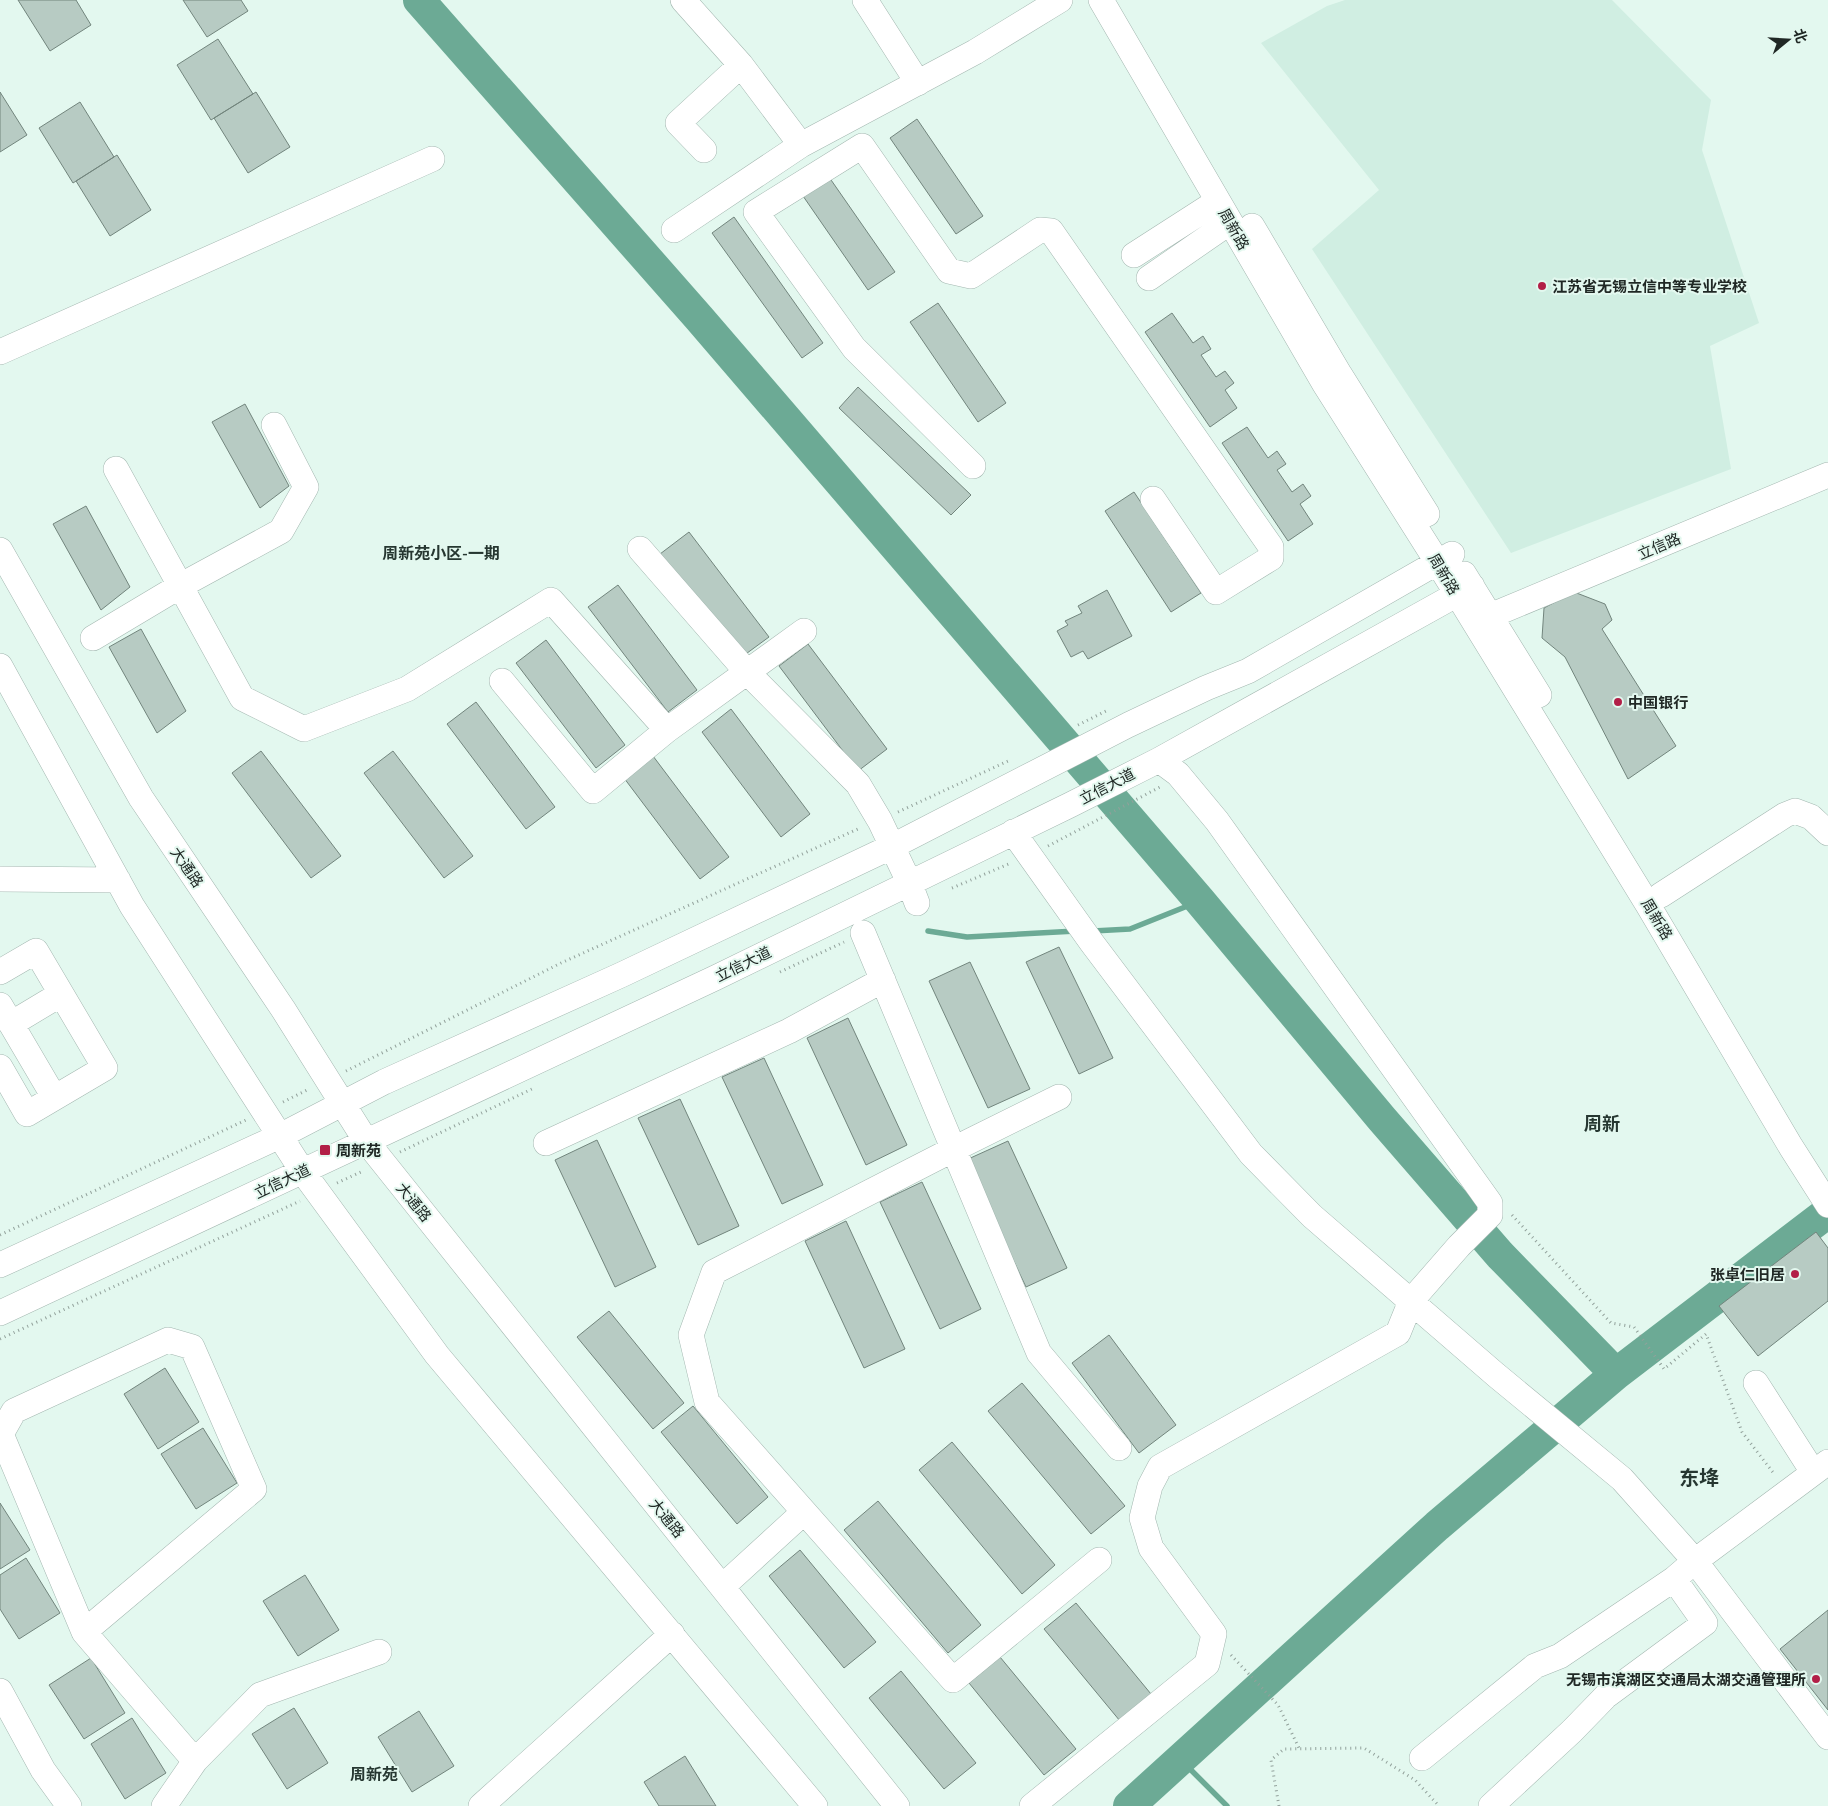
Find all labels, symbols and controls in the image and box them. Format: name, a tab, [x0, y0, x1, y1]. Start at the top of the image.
north arrow	[1763, 15, 1813, 65]
text: 北	[1789, 26, 1812, 46]
street label: 周新路	[1214, 204, 1254, 254]
place label: 江苏省无锡立信中等专业学校	[1552, 276, 1747, 297]
marker: 江苏省无锡立信中等专业学校	[1536, 280, 1548, 292]
street label: 立信路	[1634, 528, 1684, 564]
district label: 周新苑小区-一期	[382, 542, 500, 564]
street label: 周新路	[1423, 549, 1465, 599]
place label: 中国银行	[1628, 692, 1688, 713]
marker: 中国银行	[1612, 696, 1624, 708]
street label: 立信大道	[1075, 763, 1139, 809]
street label: 大通路	[166, 842, 208, 892]
street label: 周新路	[1636, 894, 1678, 944]
street label: 立信大道	[711, 941, 775, 987]
district label: 周新	[1584, 1111, 1620, 1136]
place label: 周新苑	[336, 1140, 381, 1161]
marker: 周新苑	[318, 1143, 332, 1157]
street label: 立信大道	[250, 1159, 314, 1203]
street label: 大通路	[392, 1178, 436, 1226]
place label: 张卓仁旧居	[1710, 1264, 1785, 1285]
marker: 张卓仁旧居	[1789, 1268, 1801, 1280]
district label: 东鿍	[1679, 1464, 1719, 1492]
street label: 大通路	[645, 1494, 689, 1542]
place label: 无锡市滨湖区交通局太湖交通管理所	[1566, 1669, 1806, 1690]
marker: 无锡市滨湖区交通局太湖交通管理所	[1810, 1673, 1822, 1685]
district label: 周新苑	[350, 1763, 398, 1785]

